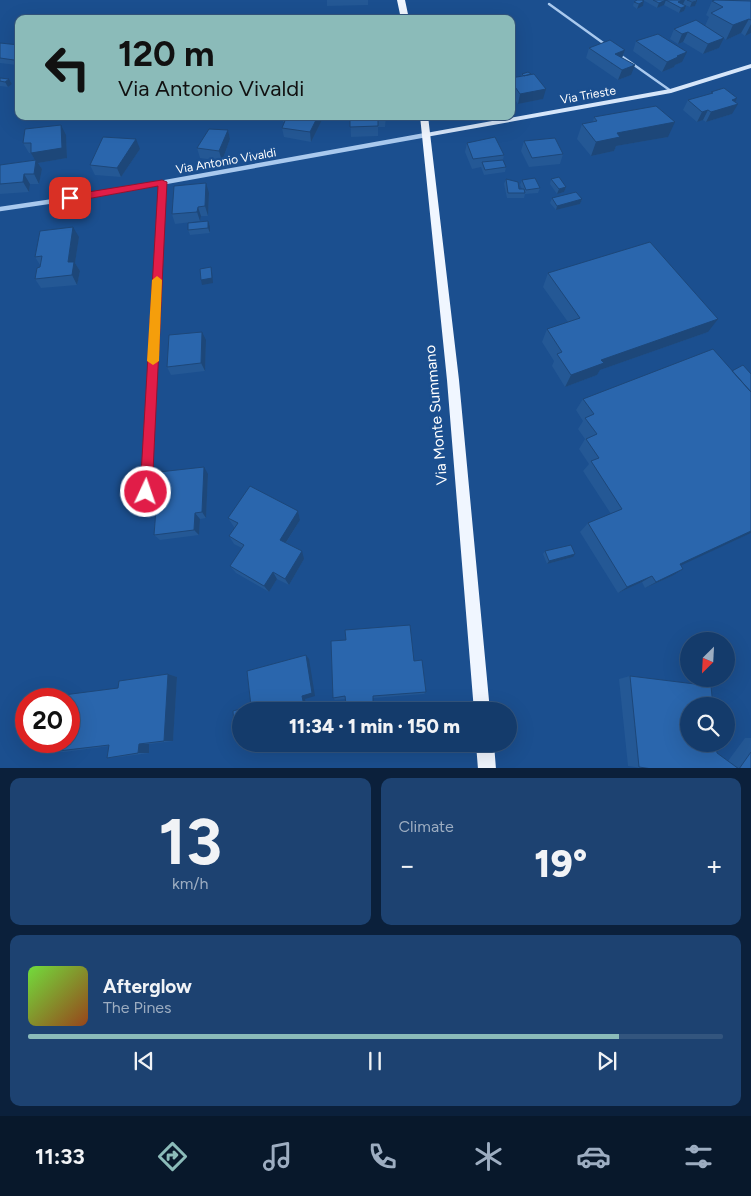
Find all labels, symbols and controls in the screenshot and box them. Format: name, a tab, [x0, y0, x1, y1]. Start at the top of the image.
text: 120 m	[118, 33, 215, 75]
icon: left	[35, 35, 100, 100]
text: Via Antonio Vivaldi	[118, 75, 304, 102]
street label: Via Trieste	[559, 83, 617, 107]
street label: Via Antonio Vivaldi	[175, 145, 277, 177]
pin	[49, 177, 91, 219]
icon: arrive	[56, 184, 84, 212]
street label: Via Monte Summano	[421, 344, 451, 486]
position arrow	[119, 465, 171, 517]
north arrow	[680, 632, 735, 688]
map controls	[680, 632, 735, 752]
speed limit sign: 20	[15, 688, 80, 753]
button: search	[680, 697, 735, 752]
text: 11:34 · 1 min · 150 m	[289, 715, 460, 738]
text: 13	[158, 802, 222, 880]
text: Climate	[399, 817, 454, 836]
text: 19°	[534, 841, 587, 887]
text: −	[399, 848, 416, 882]
text: +	[706, 848, 723, 882]
text: km/h	[172, 874, 209, 893]
text: Afterglow	[103, 975, 192, 998]
text: The Pines	[103, 998, 172, 1017]
icon: previous	[130, 1047, 158, 1075]
icon: pause	[361, 1047, 389, 1075]
icon: next	[593, 1047, 621, 1075]
icon: directions	[155, 1139, 190, 1174]
icon: music	[260, 1139, 295, 1174]
icon: phone	[365, 1139, 400, 1174]
icon: climate	[471, 1139, 506, 1174]
icon: car	[576, 1139, 611, 1174]
icon: filters	[681, 1139, 716, 1174]
text: 11:33	[35, 1143, 85, 1170]

